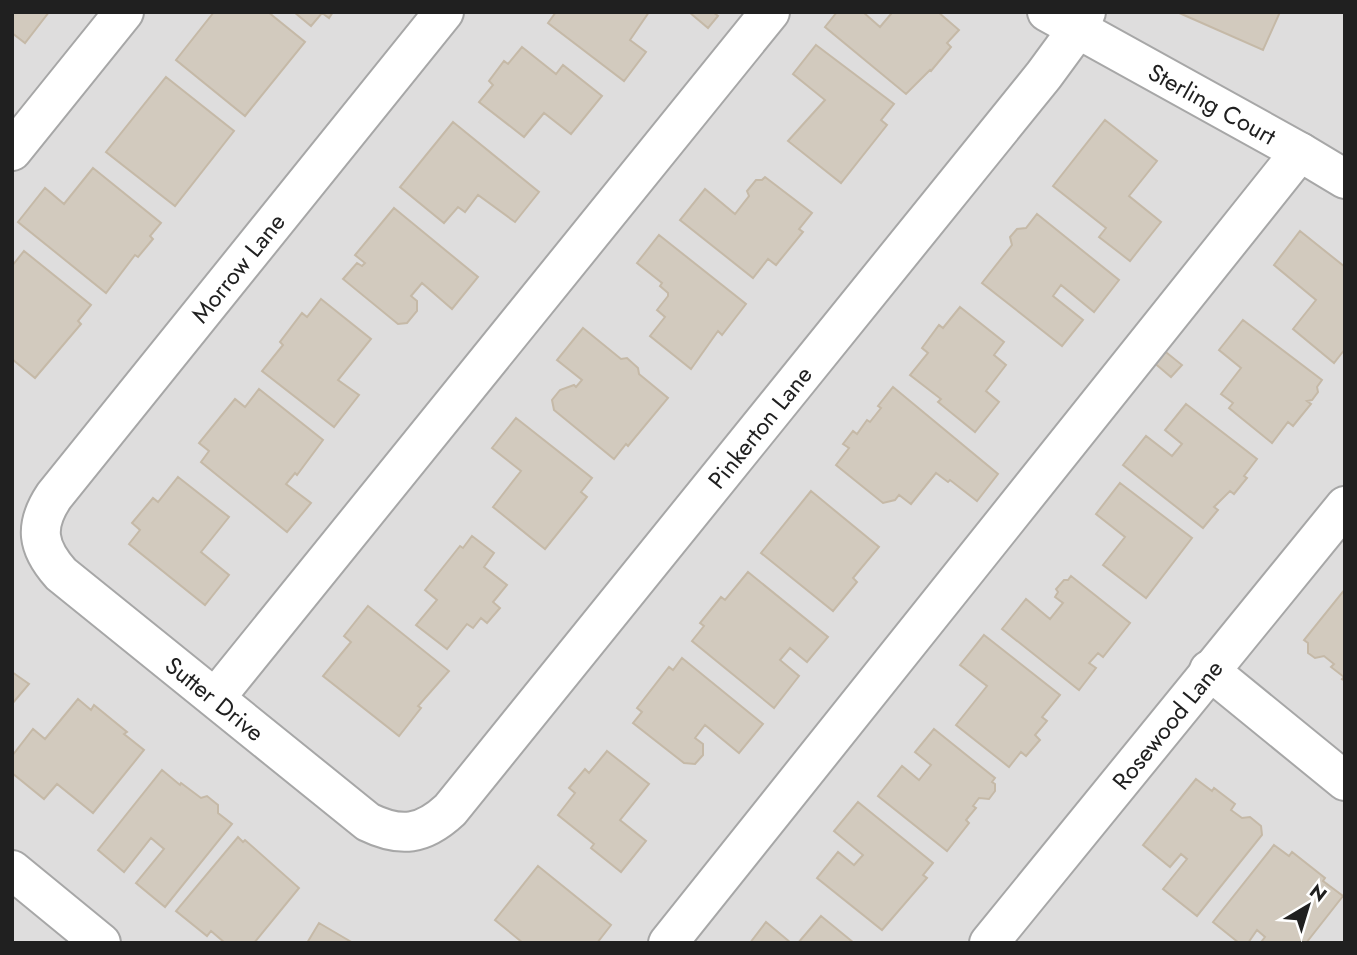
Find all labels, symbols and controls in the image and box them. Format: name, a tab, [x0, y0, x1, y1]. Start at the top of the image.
street label: Sterling Court	[1142, 54, 1283, 153]
street label: Morrow Lane	[183, 206, 293, 330]
street label: Pinkerton Lane	[699, 358, 820, 496]
street label: Sutter Drive	[158, 648, 272, 749]
street label: Rosewood Lane	[1103, 652, 1231, 797]
north arrow	[1273, 871, 1343, 941]
text: N	[1304, 878, 1332, 908]

